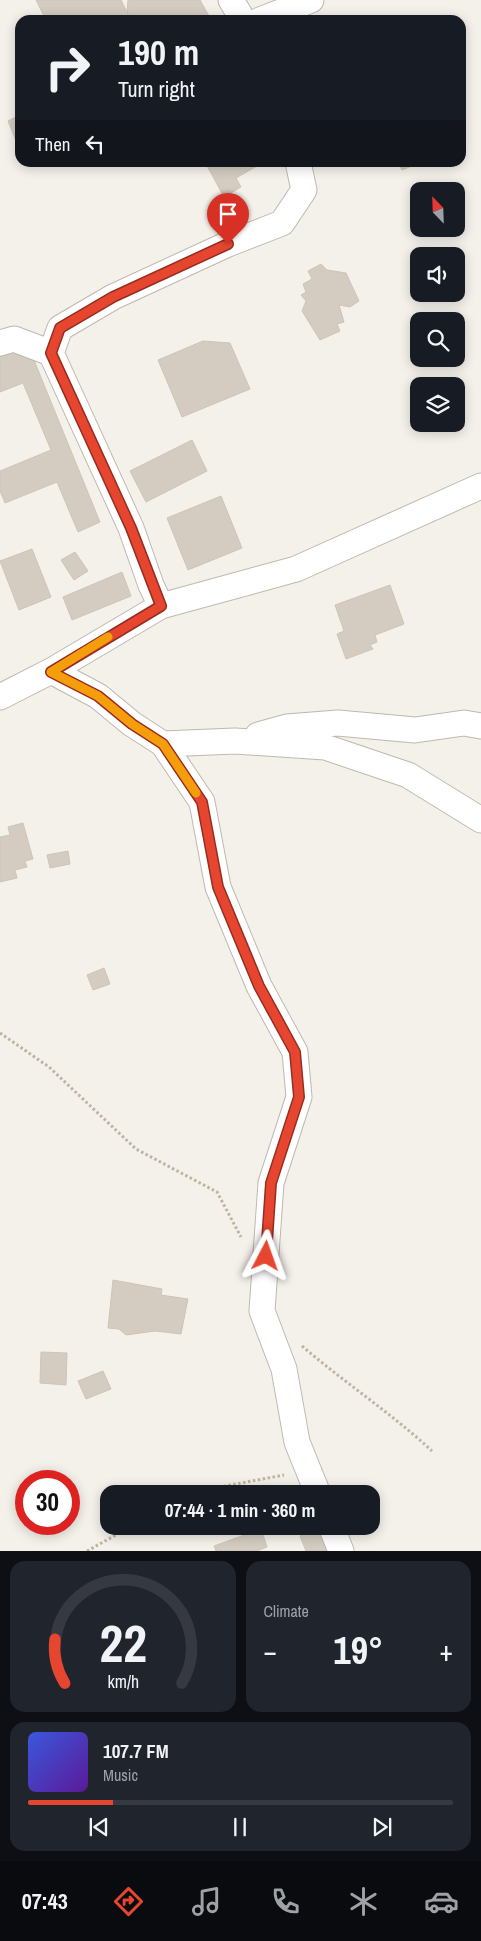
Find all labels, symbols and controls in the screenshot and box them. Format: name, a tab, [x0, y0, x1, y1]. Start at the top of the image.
text: 190 m	[118, 29, 199, 76]
icon: right	[35, 35, 100, 100]
text: Turn right	[118, 74, 195, 104]
icon: left	[81, 130, 109, 158]
text: Then	[35, 131, 71, 157]
north arrow	[410, 182, 465, 238]
map controls	[410, 182, 465, 432]
pin	[207, 193, 249, 244]
icon: arrive	[214, 200, 242, 228]
button: sound	[410, 247, 465, 302]
button: search	[410, 312, 465, 367]
button: layers	[410, 377, 465, 432]
position arrow	[239, 1229, 291, 1281]
speed limit sign: 30	[15, 1470, 80, 1535]
text: 07:44 · 1 min · 360 m	[165, 1497, 315, 1523]
text: Climate	[264, 1600, 309, 1622]
text: 22	[99, 1608, 146, 1678]
text: 19°	[333, 1625, 383, 1676]
text: −	[264, 1632, 277, 1670]
text: +	[440, 1632, 453, 1670]
text: km/h	[107, 1670, 139, 1694]
text: 107.7 FM	[103, 1738, 169, 1764]
text: Music	[103, 1764, 138, 1786]
icon: previous	[85, 1813, 113, 1841]
icon: pause	[226, 1813, 254, 1841]
icon: next	[368, 1813, 396, 1841]
icon: directions	[111, 1884, 146, 1919]
icon: music	[189, 1884, 224, 1919]
icon: phone	[268, 1884, 303, 1919]
icon: climate	[346, 1884, 381, 1919]
icon: car	[424, 1884, 459, 1919]
text: 07:43	[22, 1886, 68, 1916]

